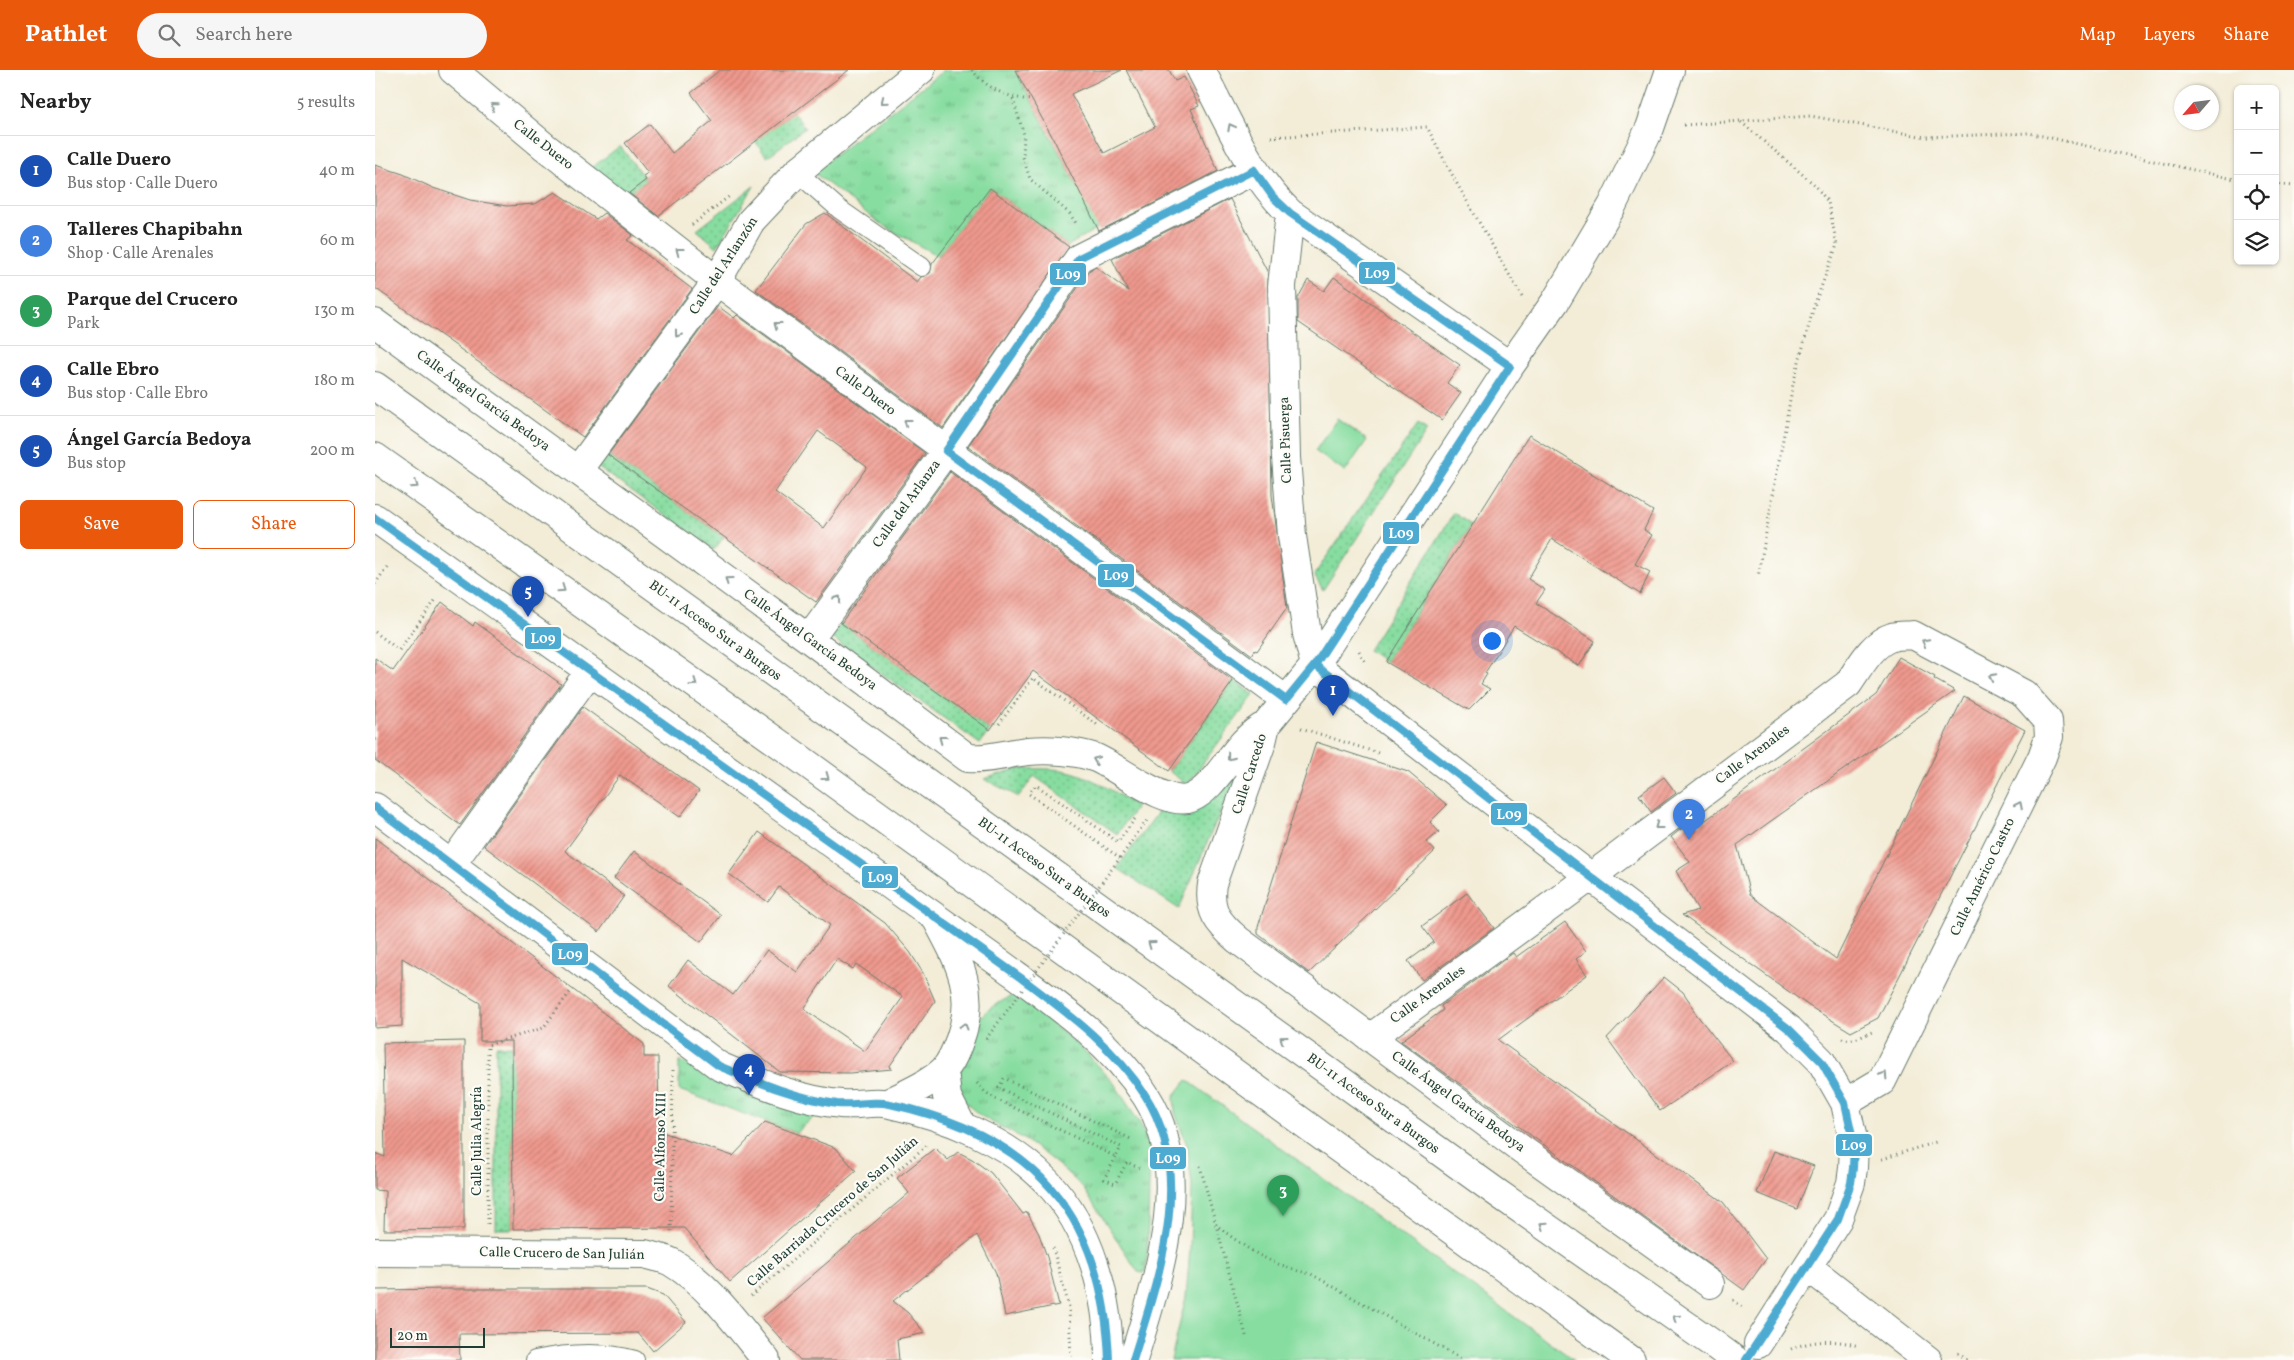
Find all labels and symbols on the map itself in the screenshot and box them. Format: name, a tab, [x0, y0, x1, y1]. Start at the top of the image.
north arrow	[2174, 85, 2219, 130]
one-way arrow	[881, 95, 890, 104]
one-way arrow	[490, 102, 499, 111]
street label: Calle Duero	[509, 115, 577, 175]
one-way arrow	[1227, 123, 1237, 132]
street label: Calle del Arlanzón	[685, 213, 763, 319]
one-way arrow	[676, 248, 685, 256]
line badge: L09	[1358, 261, 1396, 285]
line badge: L09	[1049, 262, 1087, 286]
text: L09	[1365, 265, 1390, 284]
text: L09	[1056, 266, 1081, 285]
one-way arrow	[773, 322, 783, 331]
one-way arrow	[675, 328, 684, 338]
street label: Calle Ángel García Bedoya	[412, 346, 554, 456]
street label: Calle Duero	[831, 362, 899, 420]
street label: Calle Pisuerga	[1275, 396, 1297, 484]
one-way arrow	[903, 419, 913, 428]
street label: Calle del Arlanza	[869, 456, 945, 552]
one-way arrow	[409, 479, 419, 488]
line badge: L09	[1382, 521, 1420, 545]
text: L09	[1389, 525, 1414, 544]
line badge: L09	[1097, 563, 1135, 588]
text: L09	[1104, 567, 1129, 586]
pin: 5	[512, 576, 544, 617]
street label: BU-11 Acceso Sur a Burgos	[645, 576, 785, 686]
one-way arrow	[725, 577, 734, 585]
one-way arrow	[556, 583, 565, 592]
street label: Calle Ángel García Bedoya	[739, 585, 881, 695]
one-way arrow	[831, 596, 841, 605]
line badge: L09	[524, 626, 562, 650]
your location	[1479, 628, 1505, 654]
text: L09	[531, 630, 556, 649]
one-way arrow	[1921, 638, 1930, 648]
one-way arrow	[1988, 673, 1997, 683]
pin: 1	[1317, 675, 1349, 716]
one-way arrow	[688, 677, 698, 686]
street label: Calle Arenales	[1712, 721, 1794, 789]
street label: Calle Carcedo	[1228, 731, 1272, 817]
one-way arrow	[938, 736, 948, 745]
one-way arrow	[1228, 751, 1236, 760]
one-way arrow	[1092, 756, 1101, 766]
one-way arrow	[821, 771, 830, 781]
pin: 2	[1673, 799, 1705, 840]
one-way arrow	[2012, 801, 2023, 810]
line badge: L09	[1490, 802, 1528, 826]
text: L09	[1497, 806, 1522, 825]
street label: BU-11 Acceso Sur a Burgos	[974, 813, 1114, 923]
street label: Calle Américo Castro	[1946, 815, 2020, 939]
one-way arrow	[1655, 821, 1664, 829]
line badge: L09	[861, 865, 899, 889]
text: L09	[868, 869, 893, 888]
one-way arrow	[1147, 941, 1157, 950]
line badge: L09	[551, 942, 589, 966]
text: L09	[558, 946, 583, 965]
street label: Calle Arenales	[1387, 961, 1469, 1029]
one-way arrow	[958, 1021, 969, 1030]
one-way arrow	[1279, 1036, 1289, 1045]
street label: Calle Ángel García Bedoya	[1387, 1047, 1529, 1157]
street label: BU-11 Acceso Sur a Burgos	[1303, 1049, 1443, 1159]
pin: 4	[733, 1054, 765, 1095]
one-way arrow	[1877, 1071, 1887, 1080]
street label: Calle Julia Alegría	[468, 1086, 487, 1196]
street label: Calle Alfonso XIII	[651, 1092, 671, 1202]
street label: Calle Barriada Crucero de San Julián	[743, 1132, 923, 1292]
line badge: L09	[1835, 1133, 1873, 1157]
text: L09	[1842, 1137, 1867, 1156]
line badge: L09	[1149, 1146, 1187, 1170]
text: L09	[1156, 1150, 1181, 1169]
pin: 3	[1267, 1175, 1299, 1216]
one-way arrow	[1539, 1222, 1549, 1231]
street label: Calle Crucero de San Julián	[479, 1243, 645, 1265]
one-way arrow	[1672, 1315, 1682, 1324]
scale bar	[390, 1325, 485, 1348]

